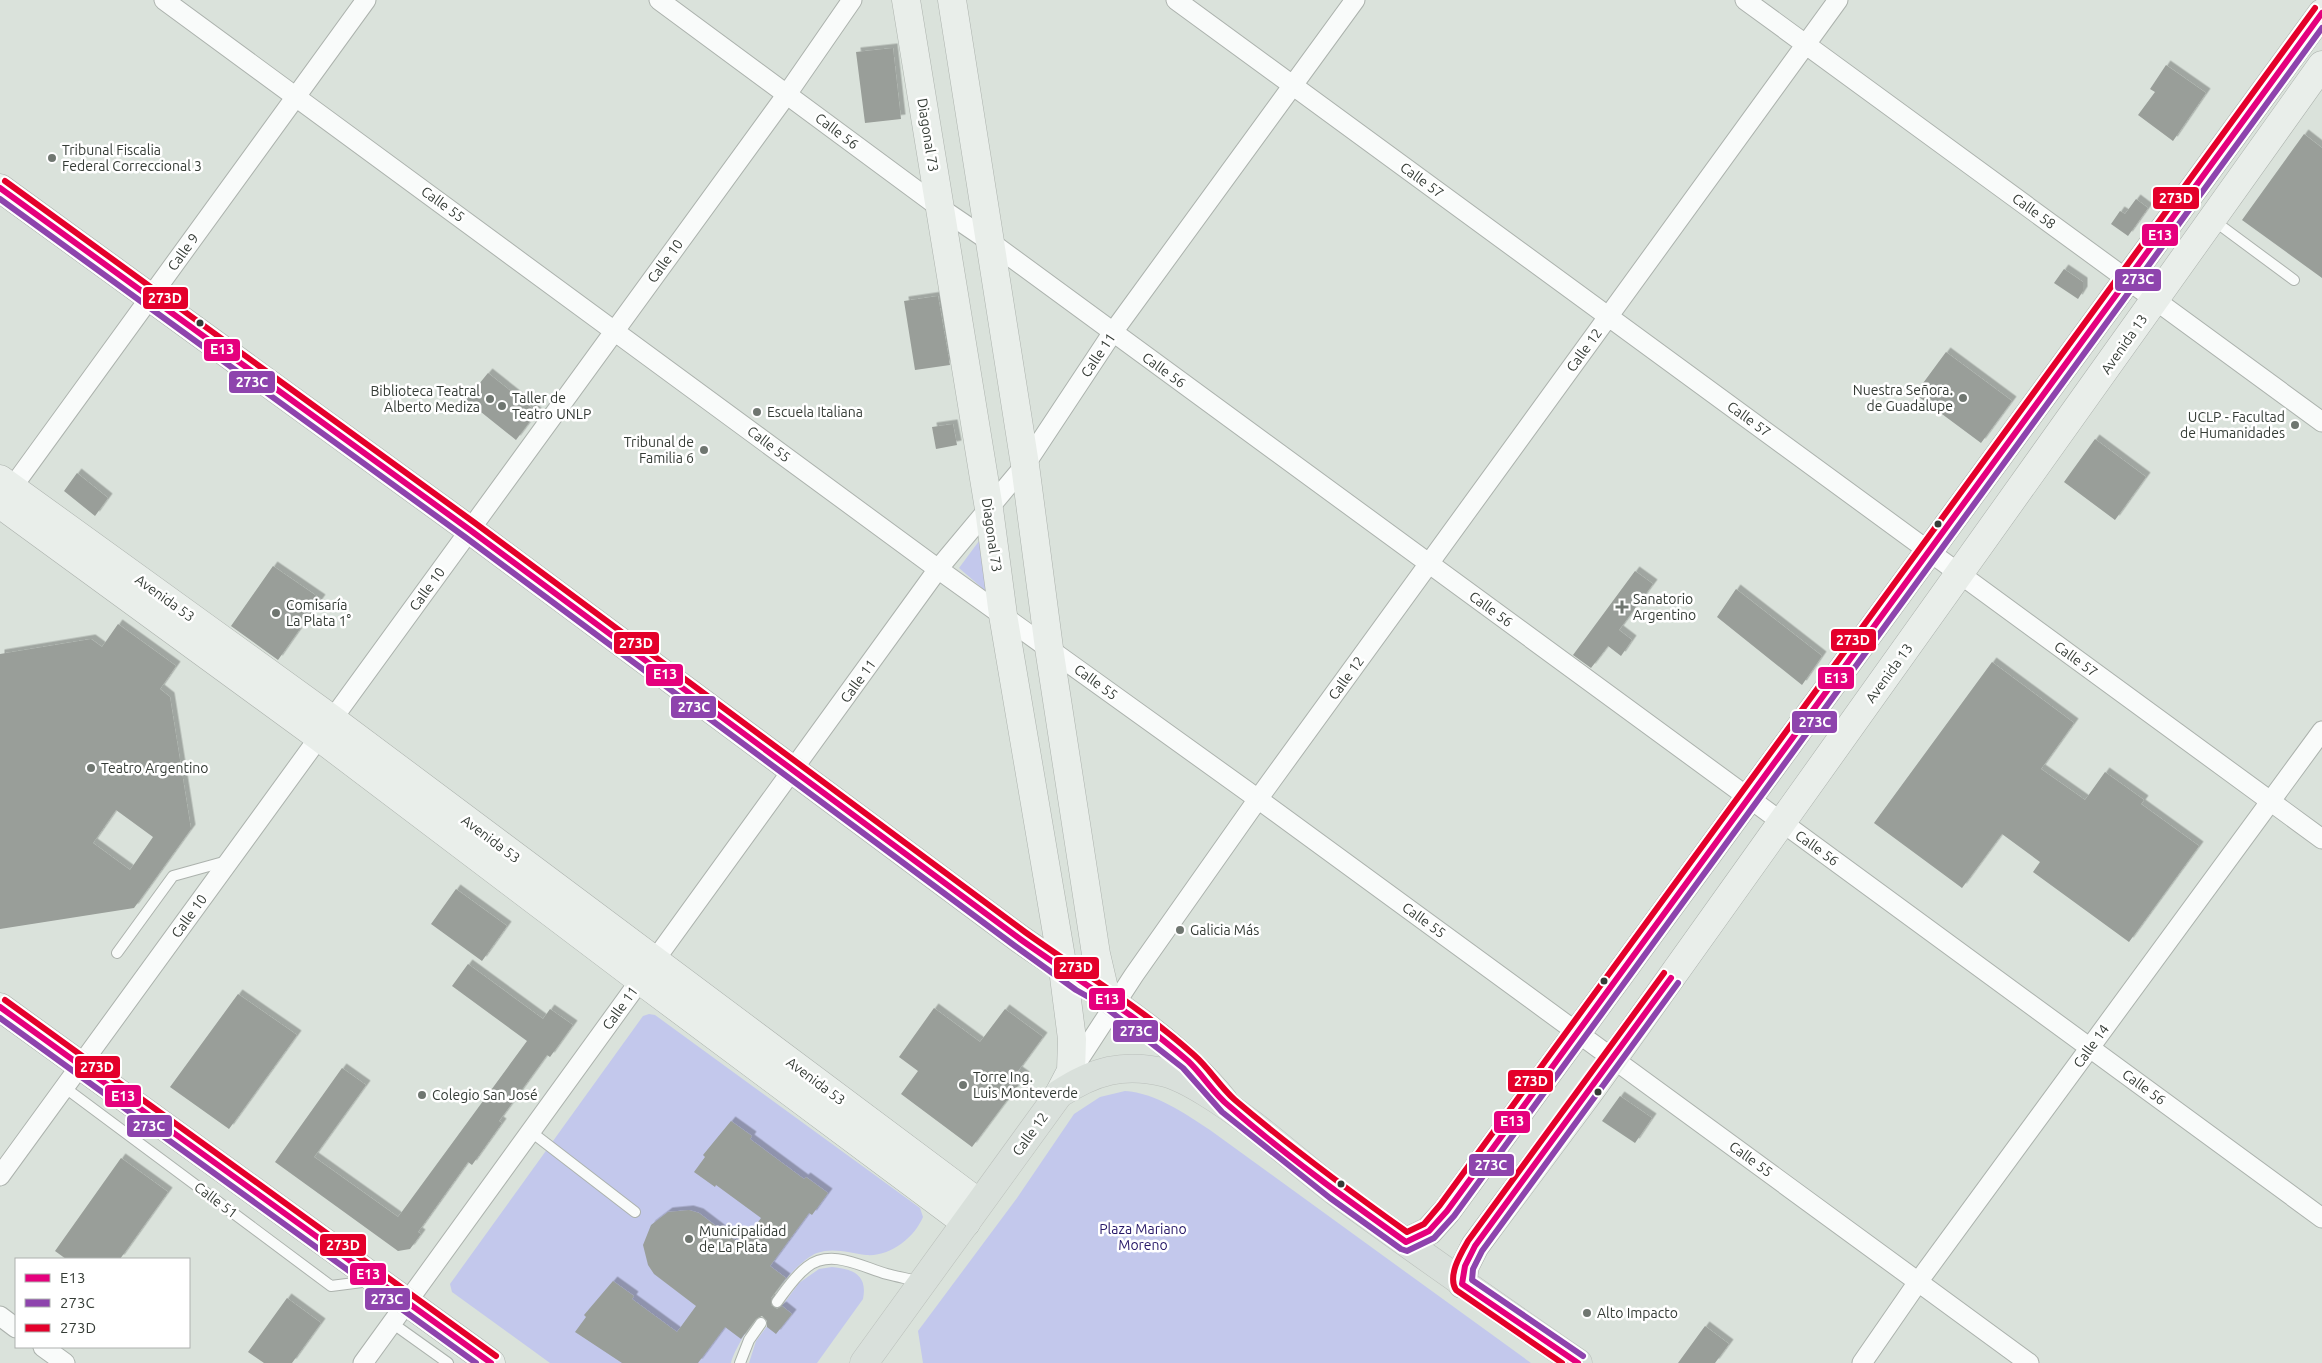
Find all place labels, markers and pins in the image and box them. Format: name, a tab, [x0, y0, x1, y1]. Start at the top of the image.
place label: Tribunal Fiscalia Federal Correccional 3	[62, 142, 202, 174]
marker: Tribunal Fiscalia Federal Correccional 3	[46, 152, 58, 164]
unlabelled marker	[195, 318, 205, 328]
place label: Nuestra Señora. de Guadalupe	[1853, 382, 1953, 414]
place label: Biblioteca Teatral Alberto Mediza	[370, 383, 480, 415]
place label: Taller de Teatro UNLP	[512, 390, 591, 422]
marker: Nuestra Señora. de Guadalupe	[1957, 392, 1969, 404]
marker: Biblioteca Teatral Alberto Mediza	[484, 393, 496, 405]
marker: Taller de Teatro UNLP	[496, 400, 508, 412]
place label: Escuela Italiana	[767, 404, 863, 420]
marker: Escuela Italiana	[751, 406, 763, 418]
place label: UCLP - Facultad de Humanidades	[2180, 409, 2285, 441]
marker: UCLP - Facultad de Humanidades	[2289, 419, 2301, 431]
place label: Tribunal de Familia 6	[624, 434, 694, 466]
marker: Tribunal de Familia 6	[698, 444, 710, 456]
unlabelled marker	[1933, 519, 1943, 529]
place label: Sanatorio Argentino	[1633, 591, 1696, 623]
place label: Comisaría La Plata 1°	[286, 597, 352, 629]
marker: Sanatorio Argentino	[1615, 600, 1629, 614]
marker: Comisaría La Plata 1°	[270, 607, 282, 619]
place label: Teatro Argentino	[101, 760, 208, 776]
marker: Teatro Argentino	[85, 762, 97, 774]
place label: Galicia Más	[1190, 922, 1259, 938]
marker: Galicia Más	[1174, 924, 1186, 936]
unlabelled marker	[1599, 976, 1609, 986]
place label: Torre Ing. Luis Monteverde	[973, 1069, 1078, 1101]
marker: Torre Ing. Luis Monteverde	[957, 1079, 969, 1091]
place label: Colegio San José	[432, 1087, 538, 1103]
unlabelled marker	[1593, 1087, 1603, 1097]
marker: Colegio San José	[416, 1089, 428, 1101]
unlabelled marker	[1336, 1179, 1346, 1189]
place label: Municipalidad de La Plata	[699, 1223, 787, 1255]
marker: Municipalidad de La Plata	[683, 1233, 695, 1245]
place label: Alto Impacto	[1597, 1305, 1678, 1321]
marker: Alto Impacto	[1581, 1307, 1593, 1319]

